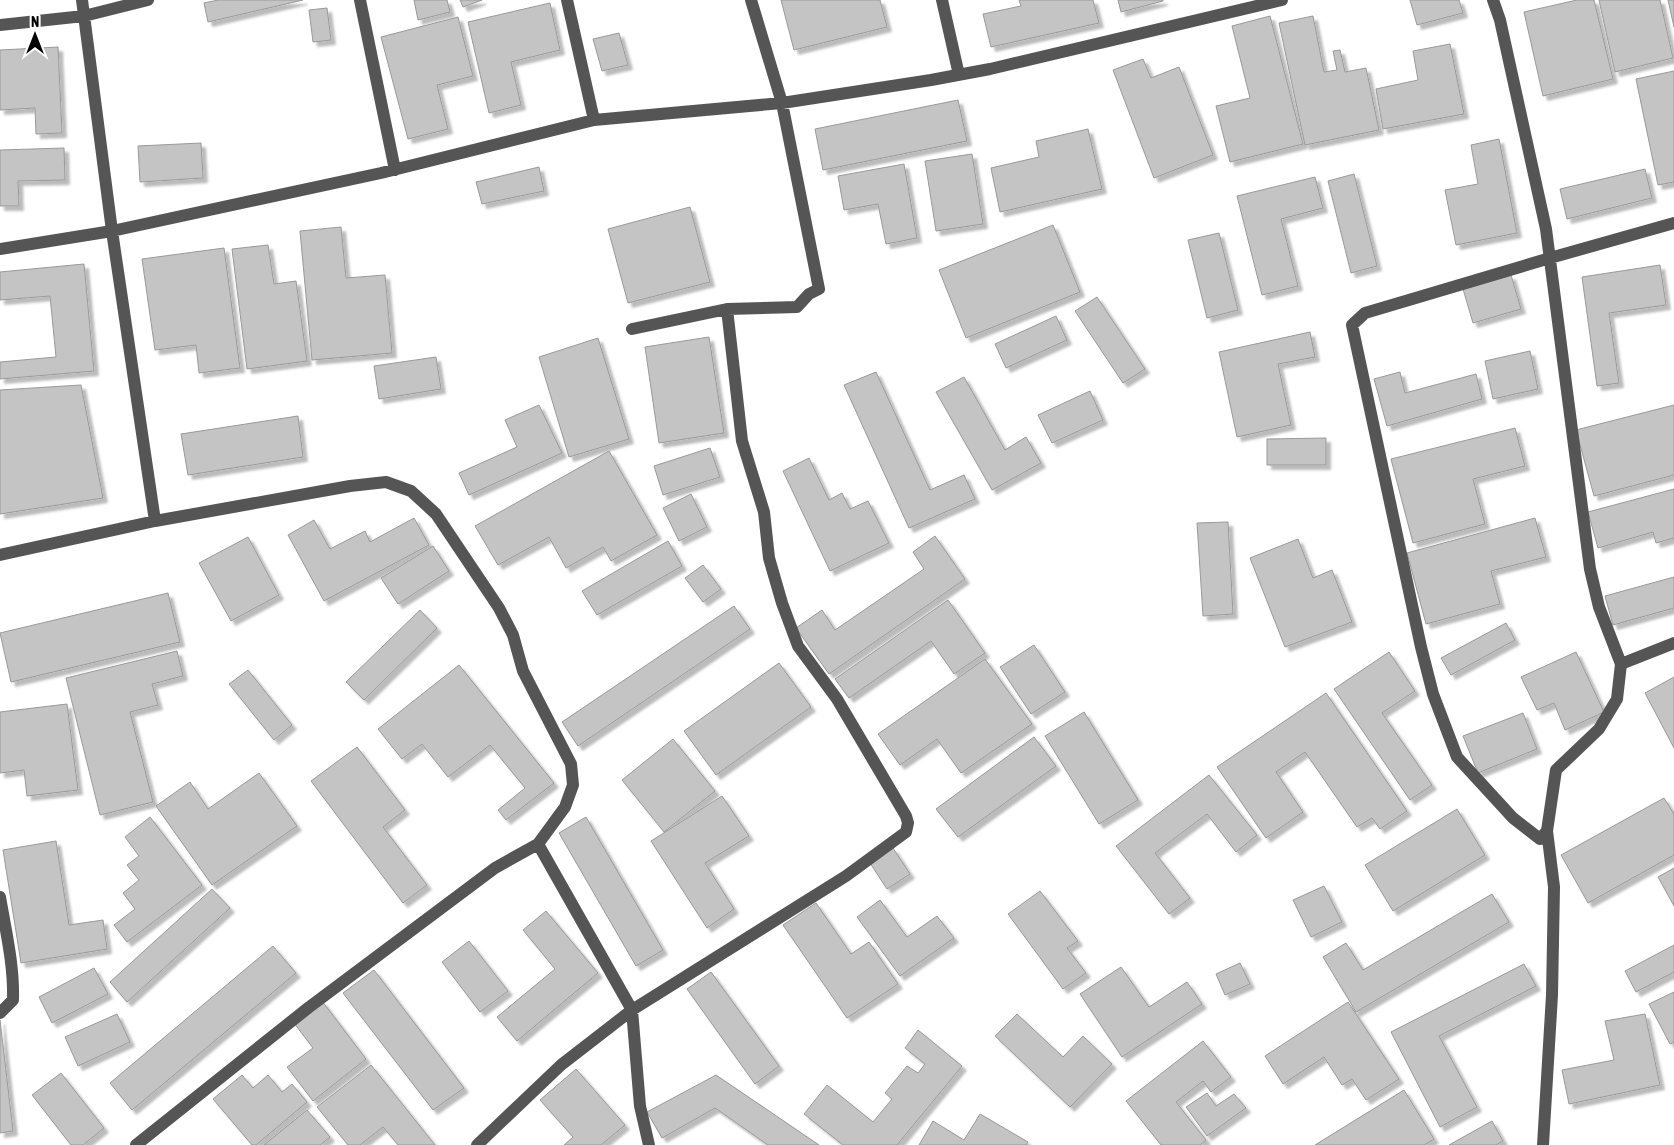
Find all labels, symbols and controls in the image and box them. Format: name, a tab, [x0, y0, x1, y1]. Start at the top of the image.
north arrow	[10, 10, 60, 60]
text: N	[31, 14, 39, 30]

